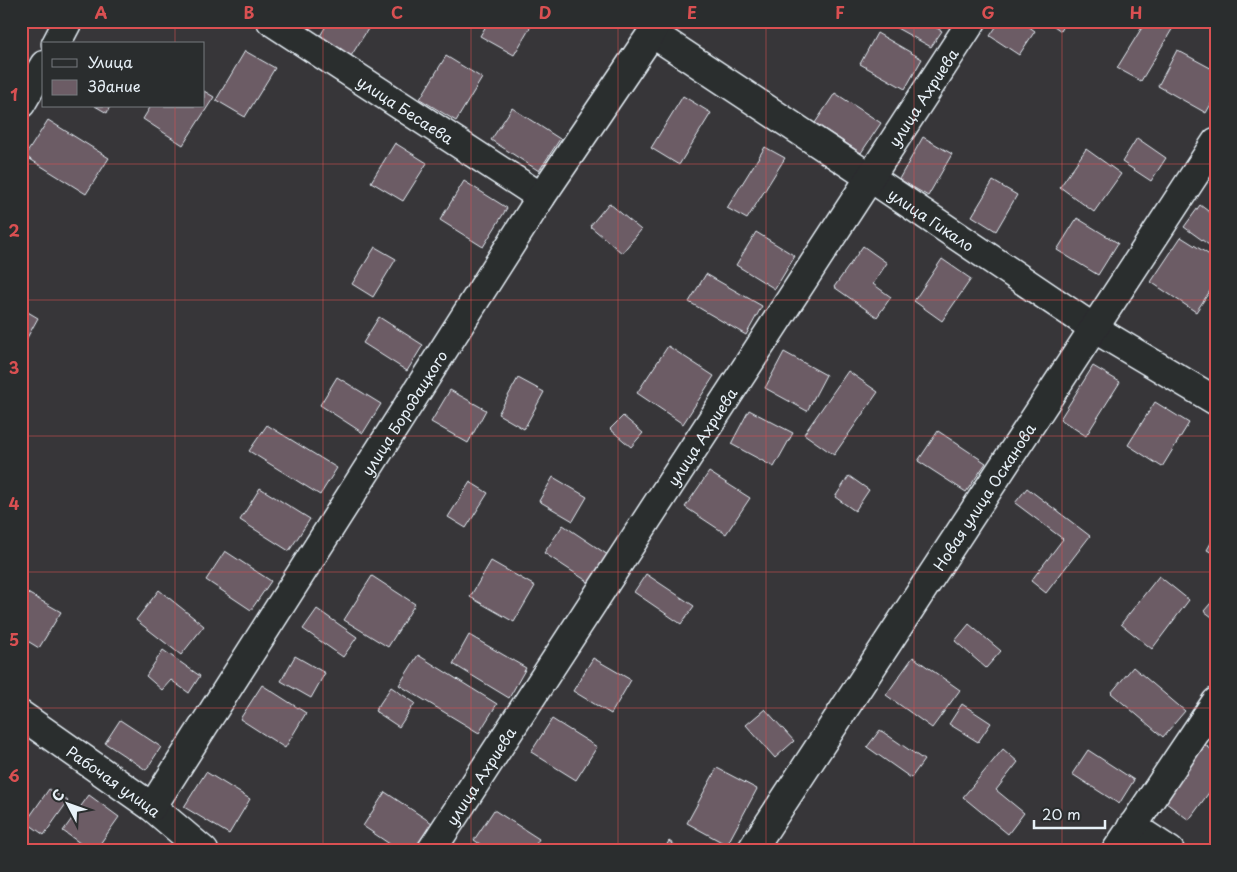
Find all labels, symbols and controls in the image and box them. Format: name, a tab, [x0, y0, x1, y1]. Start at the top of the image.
text: A	[95, 0, 108, 24]
text: B	[244, 0, 255, 24]
text: C	[391, 0, 403, 24]
text: D	[539, 0, 551, 24]
text: E	[687, 0, 697, 24]
text: F	[835, 0, 845, 24]
text: G	[981, 0, 995, 24]
text: H	[1130, 0, 1142, 24]
legend	[42, 42, 205, 108]
street label: улица Ахриева	[882, 43, 963, 151]
text: Улица	[88, 50, 133, 73]
street label: улица Бесаева	[353, 69, 459, 149]
text: Здание	[88, 74, 141, 97]
text: 1	[10, 82, 18, 106]
street label: улица Гикало	[884, 182, 979, 256]
text: 2	[8, 218, 20, 242]
street label: улица Бородацкого	[355, 345, 452, 480]
text: 3	[9, 355, 19, 379]
street label: улица Ахриева	[661, 382, 742, 490]
street label: Новая улица Осканова	[927, 418, 1041, 575]
text: 4	[9, 491, 20, 515]
text: 5	[9, 627, 19, 651]
street label: улица Ахриева	[440, 721, 521, 829]
street label: Рабочая улица	[62, 739, 167, 822]
text: 6	[8, 763, 20, 787]
north arrow	[42, 780, 92, 830]
text: С	[46, 784, 69, 806]
scale bar	[1034, 797, 1106, 829]
text: 20 m	[1042, 802, 1081, 825]

